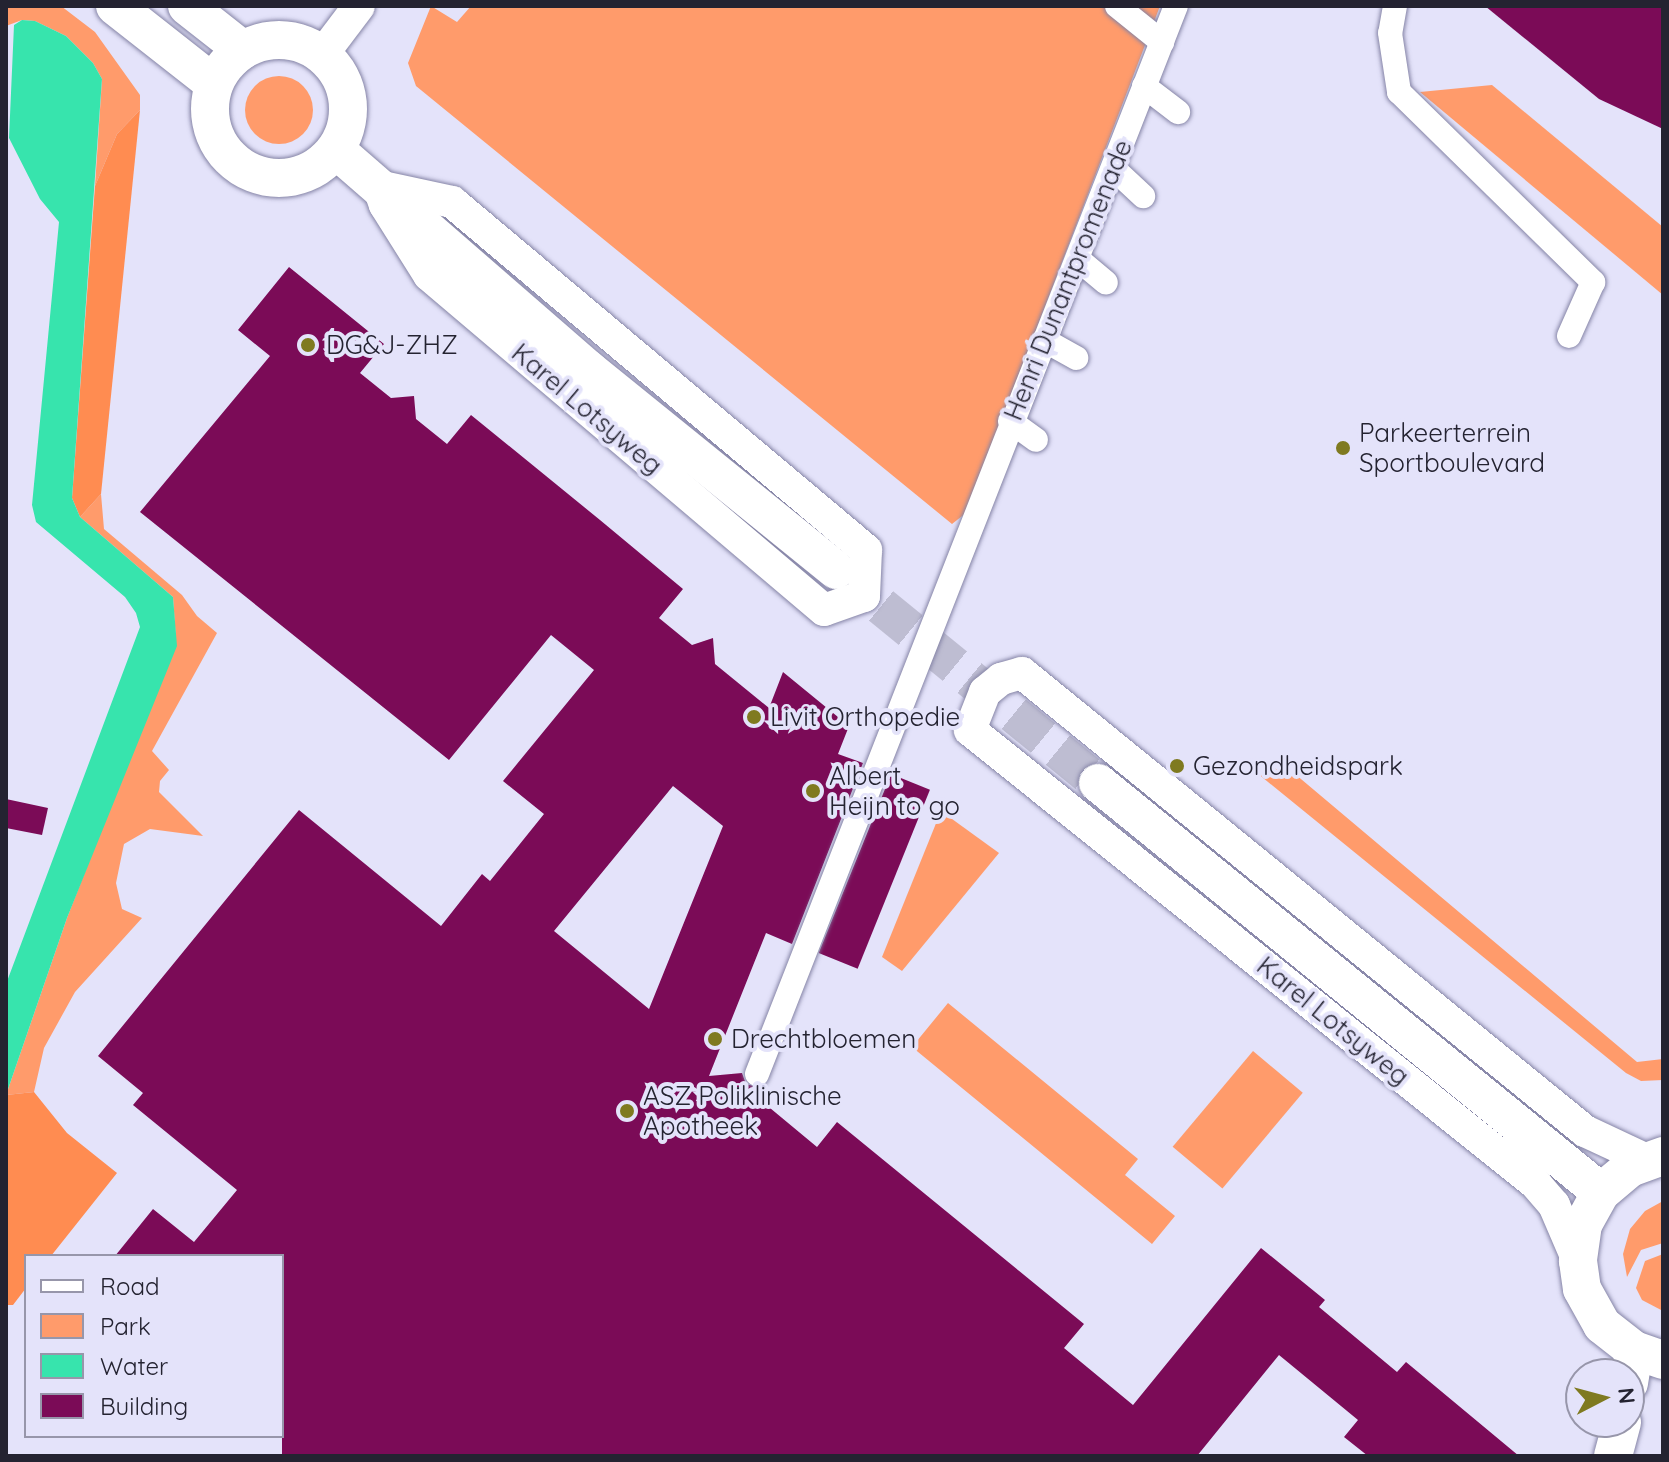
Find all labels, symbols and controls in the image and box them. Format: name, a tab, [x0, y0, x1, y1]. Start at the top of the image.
street label: Henri Dunantpromenade	[997, 135, 1139, 425]
place label: DG&J-ZHZ	[326, 329, 458, 361]
marker: DG&J-ZHZ	[297, 334, 319, 356]
street label: Karel Lotsyweg	[505, 337, 669, 481]
place label: Parkeerterrein Sportboulevard	[1359, 417, 1545, 478]
marker: Parkeerterrein Sportboulevard	[1334, 439, 1352, 457]
place label: Livit Orthopedie	[770, 701, 960, 733]
marker: Livit Orthopedie	[745, 708, 763, 726]
place label: Gezondheidspark	[1193, 750, 1403, 782]
marker: Gezondheidspark	[1168, 757, 1186, 775]
place label: Albert Heijn to go	[829, 760, 960, 822]
marker: Albert Heijn to go	[804, 782, 822, 800]
street label: Karel Lotsyweg	[1251, 950, 1415, 1092]
place label: Drechtbloemen	[731, 1023, 916, 1055]
marker: Drechtbloemen	[706, 1030, 724, 1048]
place label: ASZ Poliklinische Apotheek	[643, 1080, 842, 1142]
marker: ASZ Poliklinische Apotheek	[618, 1102, 636, 1120]
legend	[24, 1254, 284, 1438]
text: Road	[100, 1271, 160, 1301]
text: Park	[100, 1311, 151, 1341]
text: Water	[100, 1351, 168, 1381]
north arrow	[1565, 1358, 1645, 1438]
text: N	[1612, 1386, 1642, 1405]
text: Building	[100, 1391, 188, 1421]

